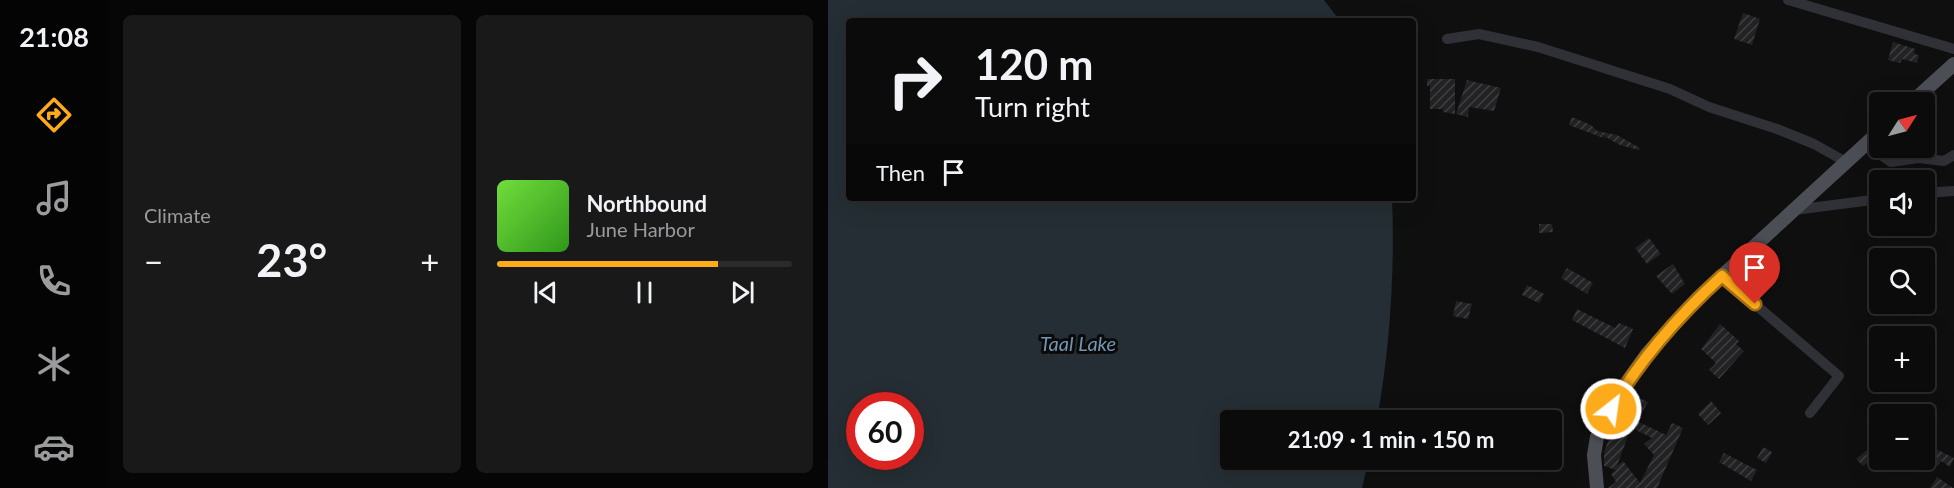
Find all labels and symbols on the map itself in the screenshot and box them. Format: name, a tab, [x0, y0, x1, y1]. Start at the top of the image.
north arrow	[1869, 92, 1935, 158]
pin	[1729, 242, 1780, 304]
water label: Taal Lake	[1040, 331, 1116, 355]
position arrow	[1579, 377, 1643, 441]
speed limit sign: 60	[846, 392, 924, 470]

